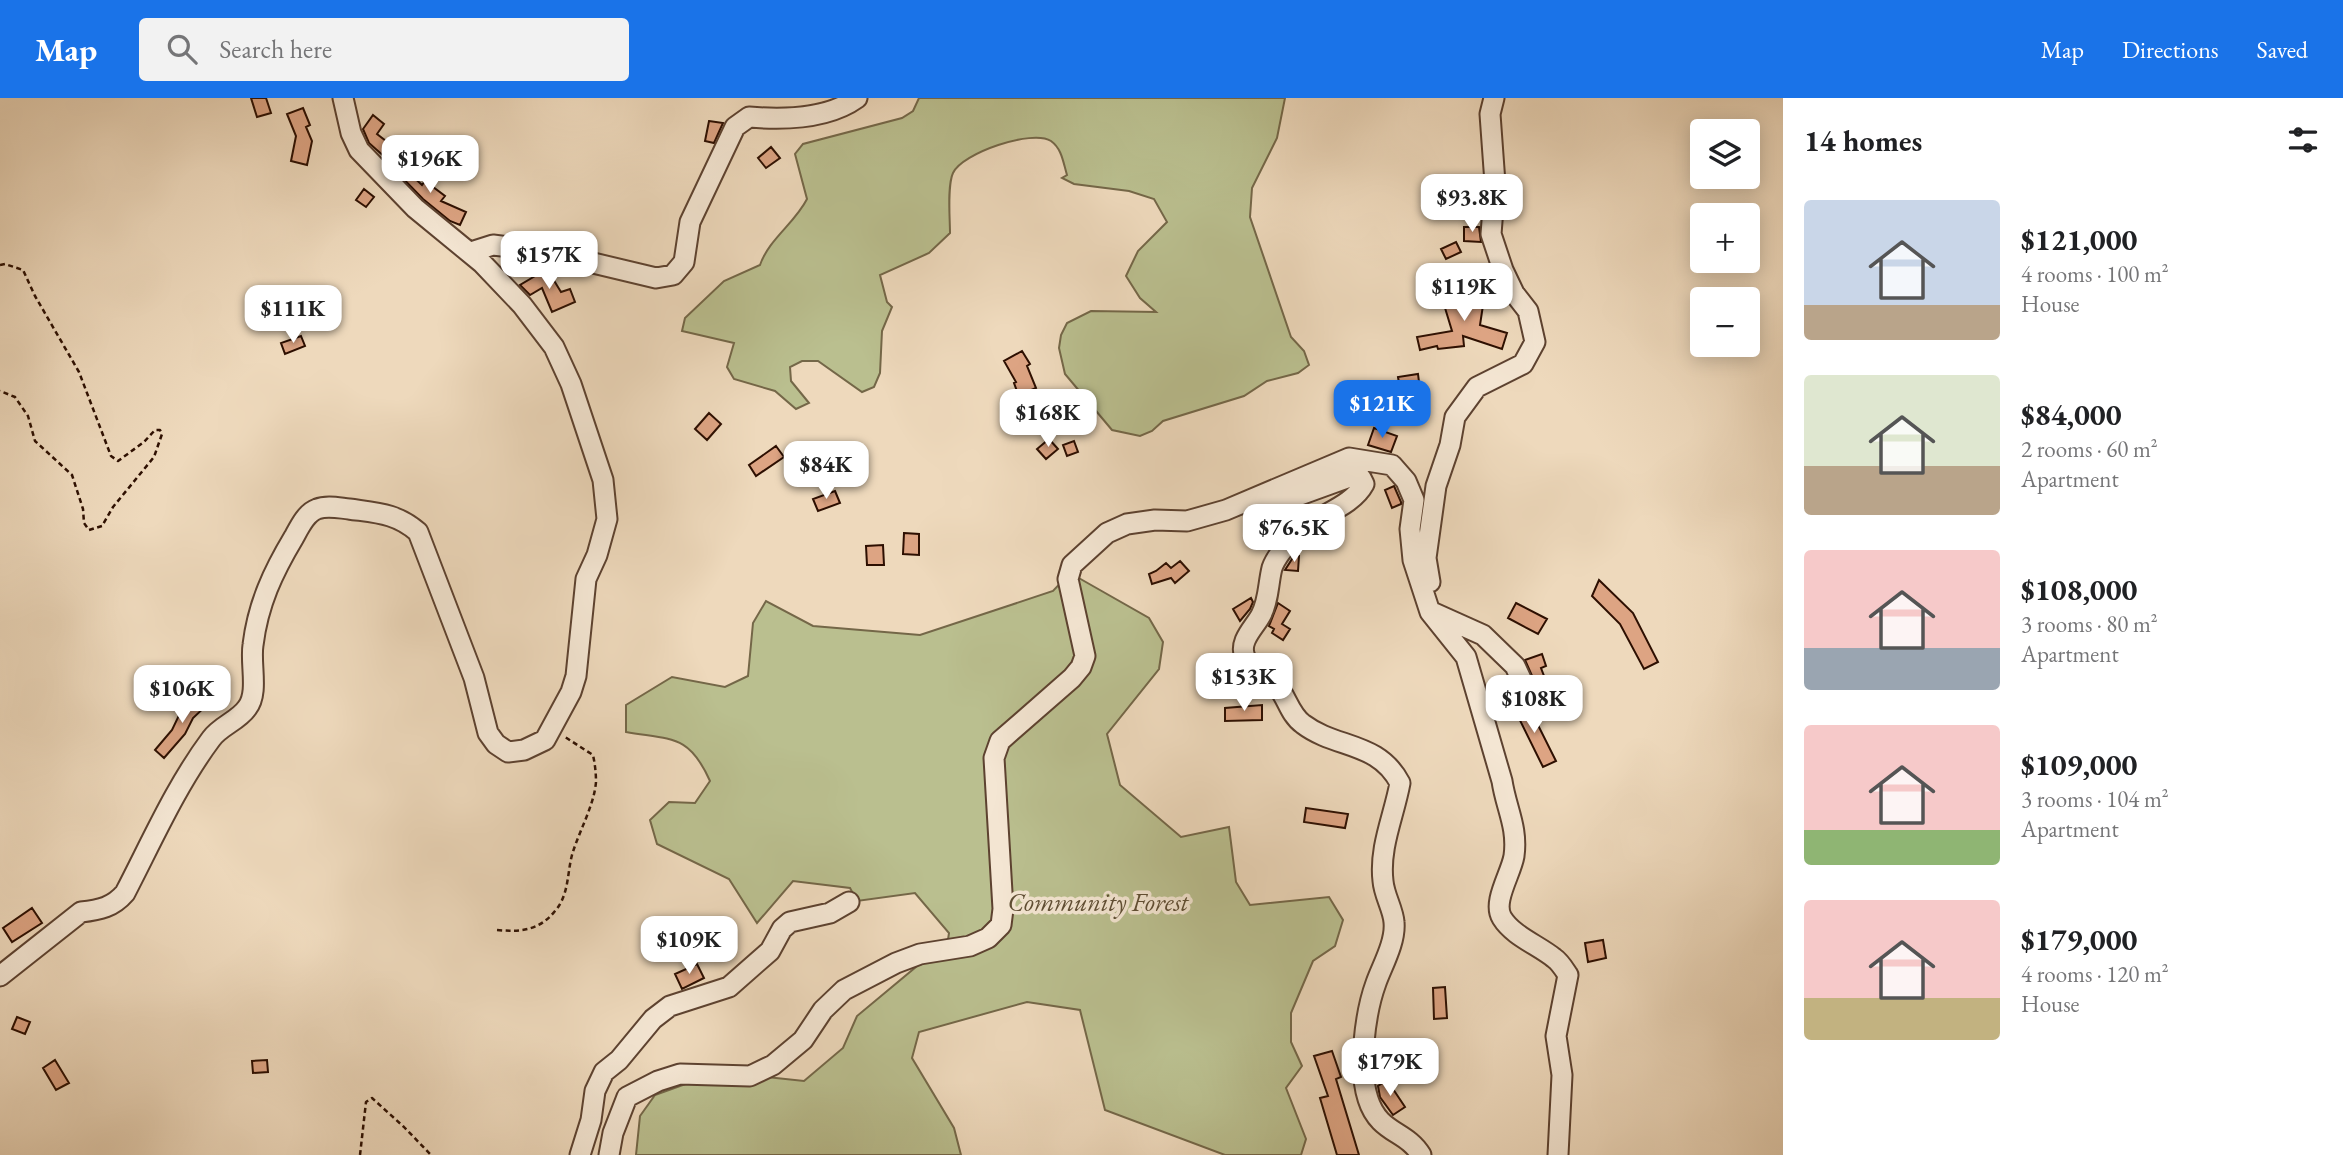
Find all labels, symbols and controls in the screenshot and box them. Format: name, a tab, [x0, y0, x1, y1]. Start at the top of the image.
search box	[139, 18, 629, 81]
text: Map	[35, 28, 97, 71]
icon: search	[163, 30, 201, 68]
text: Search here	[219, 32, 332, 66]
text: Map	[2041, 34, 2084, 65]
text: Directions	[2122, 34, 2219, 65]
text: Saved	[2257, 34, 2308, 65]
map controls	[1690, 119, 1760, 357]
button: layers	[1690, 119, 1760, 189]
text: 14 homes	[1804, 121, 1922, 160]
icon: filters	[2284, 121, 2322, 159]
pin: $196K	[381, 136, 479, 195]
text: $196K	[398, 143, 462, 173]
pin: $93.8K	[1415, 174, 1529, 234]
text: $93.8K	[1437, 182, 1507, 212]
button: +	[1690, 203, 1760, 273]
text: $121,000	[2021, 220, 2137, 259]
icon: home	[1860, 228, 1944, 312]
pin: $157K	[500, 232, 598, 291]
text: $157K	[517, 239, 581, 269]
text: 4 rooms · 100 m²	[2021, 259, 2169, 289]
pin: $119K	[1415, 264, 1513, 323]
text: $119K	[1432, 271, 1496, 301]
pin: $111K	[244, 286, 342, 345]
button: −	[1690, 287, 1760, 357]
text: House	[2021, 289, 2080, 319]
text: $111K	[261, 293, 325, 323]
pin: $121K	[1333, 380, 1431, 440]
text: $121K	[1350, 388, 1414, 418]
pin: $168K	[999, 390, 1097, 449]
text: $84,000	[2021, 395, 2122, 434]
text: $168K	[1016, 397, 1080, 427]
icon: home	[1860, 403, 1944, 487]
text: 2 rooms · 60 m²	[2021, 434, 2158, 464]
pin: $84K	[785, 442, 867, 501]
text: $84K	[800, 449, 852, 479]
text: Apartment	[2021, 464, 2119, 494]
pin: $76.5K	[1237, 504, 1351, 564]
text: $76.5K	[1259, 512, 1329, 542]
text: $108,000	[2021, 570, 2137, 609]
icon: home	[1860, 578, 1944, 662]
text: 3 rooms · 80 m²	[2021, 609, 2158, 639]
text: Apartment	[2021, 639, 2119, 669]
pin: $153K	[1195, 654, 1293, 713]
text: $153K	[1212, 661, 1276, 691]
pin: $106K	[133, 666, 231, 725]
text: $106K	[150, 673, 214, 703]
pin: $108K	[1485, 676, 1583, 735]
text: $108K	[1502, 683, 1566, 713]
text: $109,000	[2021, 745, 2137, 784]
icon: home	[1860, 753, 1944, 837]
text: 3 rooms · 104 m²	[2021, 784, 2169, 814]
text: Apartment	[2021, 814, 2119, 844]
park label: Community Forest	[1008, 885, 1190, 919]
pin: $109K	[640, 916, 738, 976]
text: $179,000	[2021, 920, 2137, 959]
text: $109K	[657, 924, 721, 954]
icon: home	[1860, 928, 1944, 1012]
text: 4 rooms · 120 m²	[2021, 959, 2169, 989]
text: House	[2021, 989, 2080, 1019]
pin: $179K	[1341, 1038, 1439, 1098]
text: $179K	[1358, 1046, 1422, 1076]

